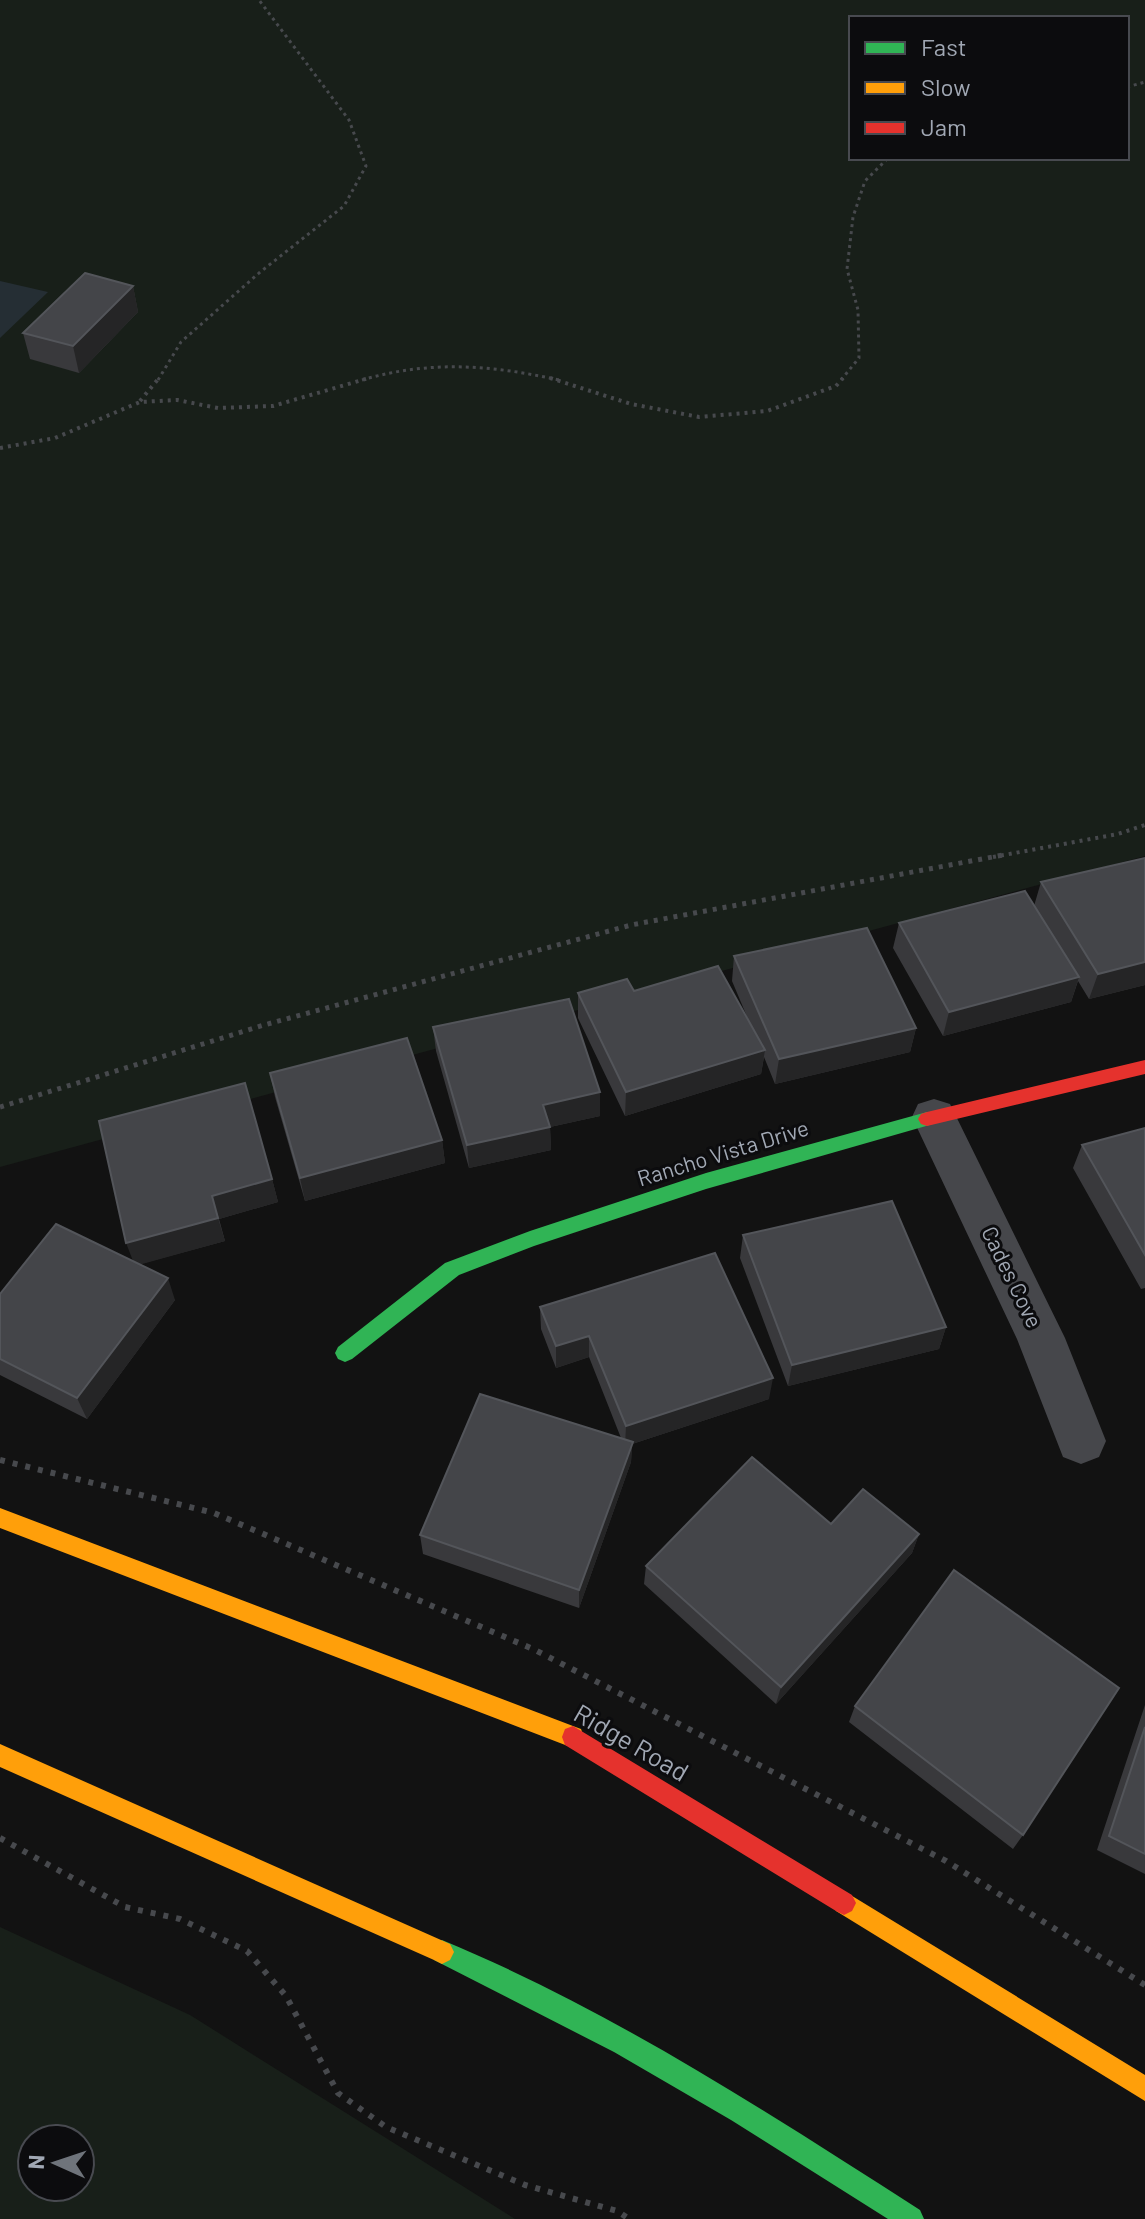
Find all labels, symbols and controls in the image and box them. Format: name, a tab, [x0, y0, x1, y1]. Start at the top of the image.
legend	[849, 16, 1129, 160]
text: Fast	[921, 32, 966, 61]
text: Slow	[921, 72, 970, 101]
text: Jam	[921, 112, 967, 141]
street label: Rancho Vista Drive	[634, 1114, 812, 1190]
street label: Cades Cove	[977, 1222, 1049, 1332]
street label: Ridge Road	[569, 1696, 695, 1787]
north arrow	[16, 2123, 96, 2203]
text: N	[22, 2154, 48, 2170]

